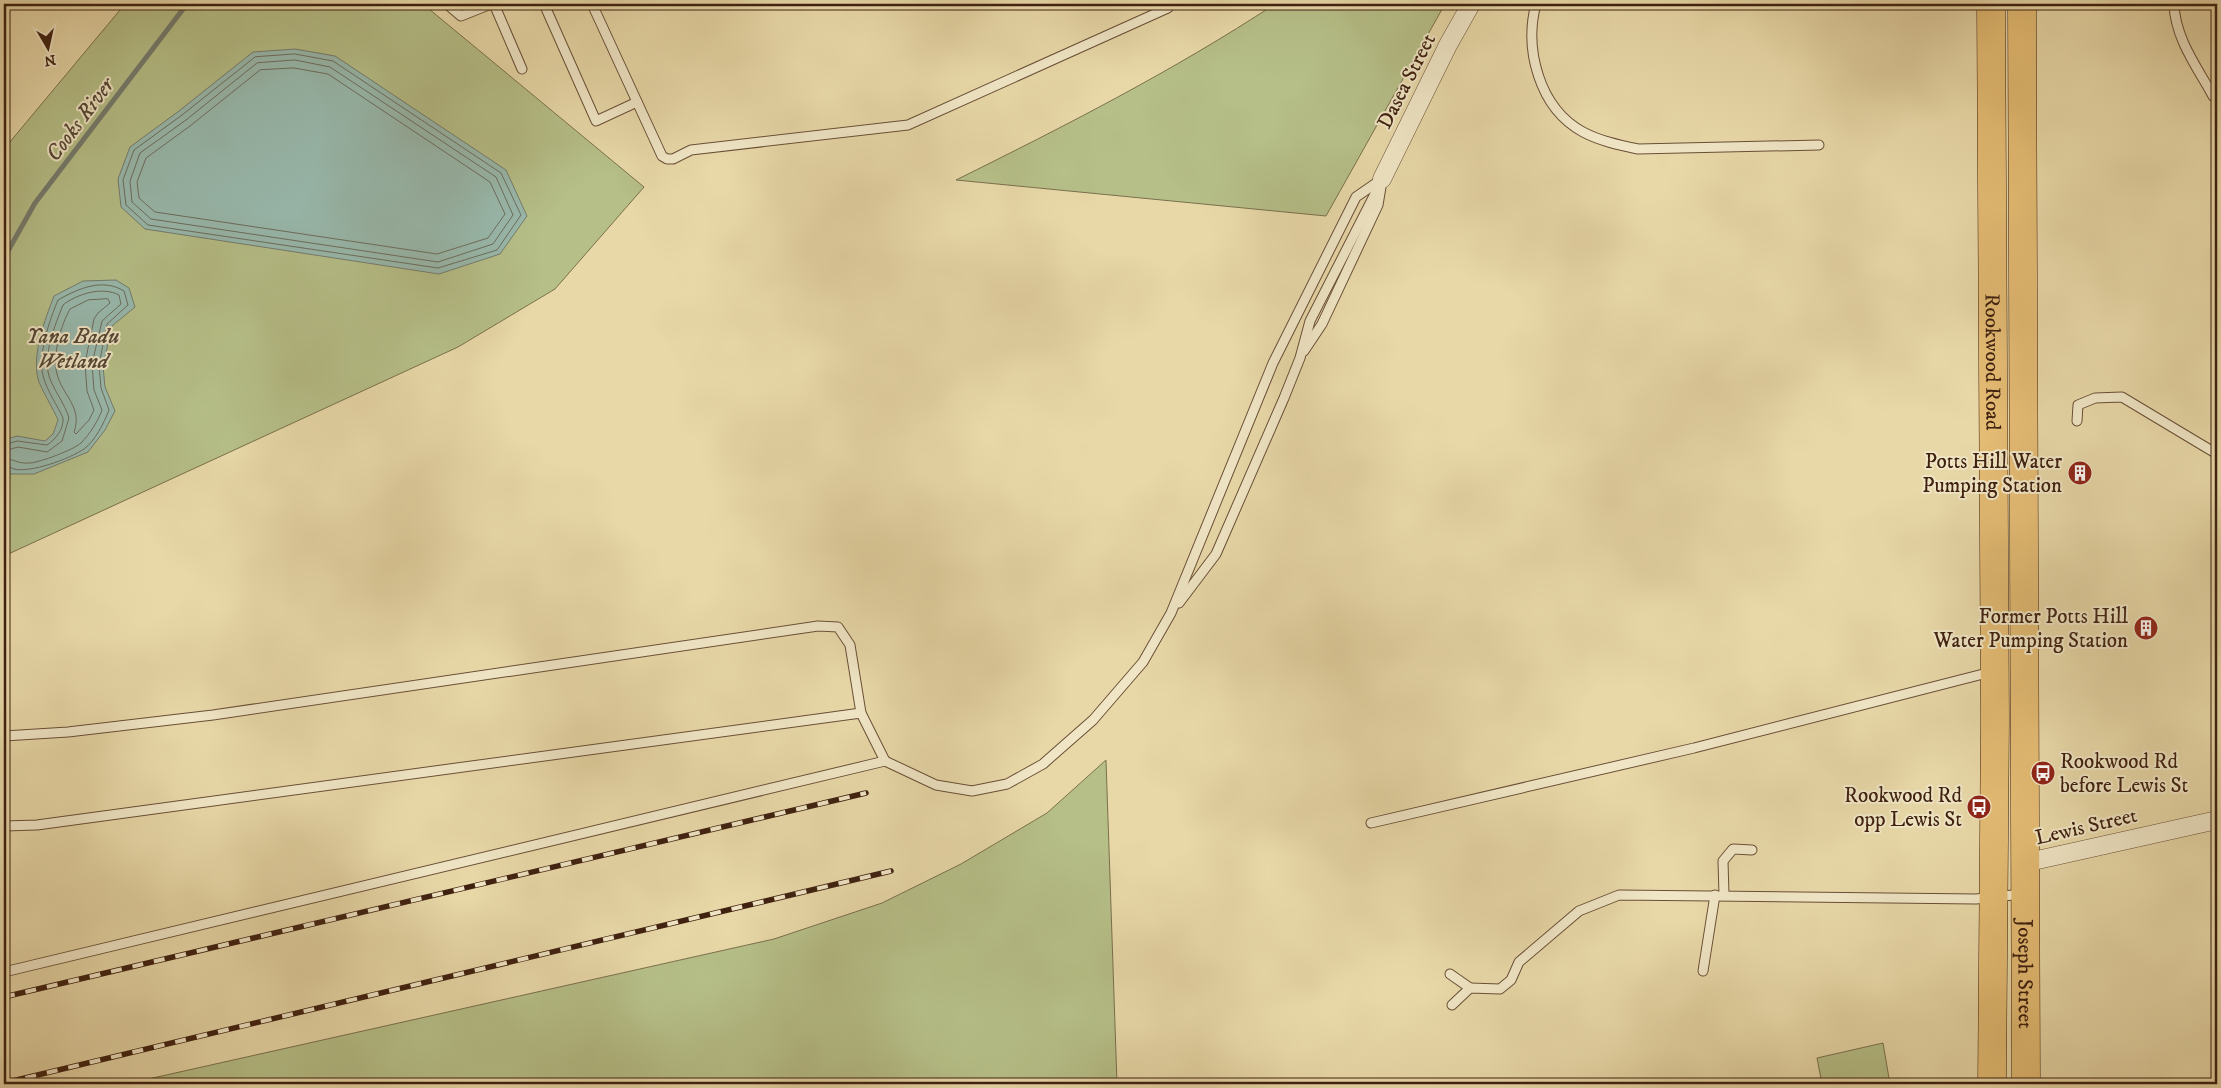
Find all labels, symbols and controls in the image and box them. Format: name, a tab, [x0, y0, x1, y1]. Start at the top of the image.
north arrow	[22, 22, 72, 72]
street label: Dasea Street	[1372, 29, 1442, 133]
text: N	[42, 50, 57, 70]
water label: Cooks River	[40, 71, 122, 167]
street label: Rookwood Road	[1979, 293, 2005, 431]
water label: Yana Badu Wetland	[26, 323, 120, 375]
place label: Potts Hill Water Pumping Station	[1922, 449, 2062, 499]
building icon: Potts Hill Water Pumping Station	[2067, 460, 2093, 486]
place label: Former Potts Hill Water Pumping Station	[1933, 604, 2129, 654]
building icon: Former Potts Hill Water Pumping Station	[2133, 615, 2159, 641]
place label: Rookwood Rd before Lewis St	[2060, 749, 2188, 799]
bus stop icon: Rookwood Rd before Lewis St	[2030, 760, 2056, 786]
place label: Rookwood Rd opp Lewis St	[1844, 783, 1963, 833]
bus stop icon: Rookwood Rd opp Lewis St	[1966, 794, 1992, 820]
street label: Lewis Street	[2033, 803, 2140, 851]
street label: Joseph Street	[2011, 917, 2038, 1029]

